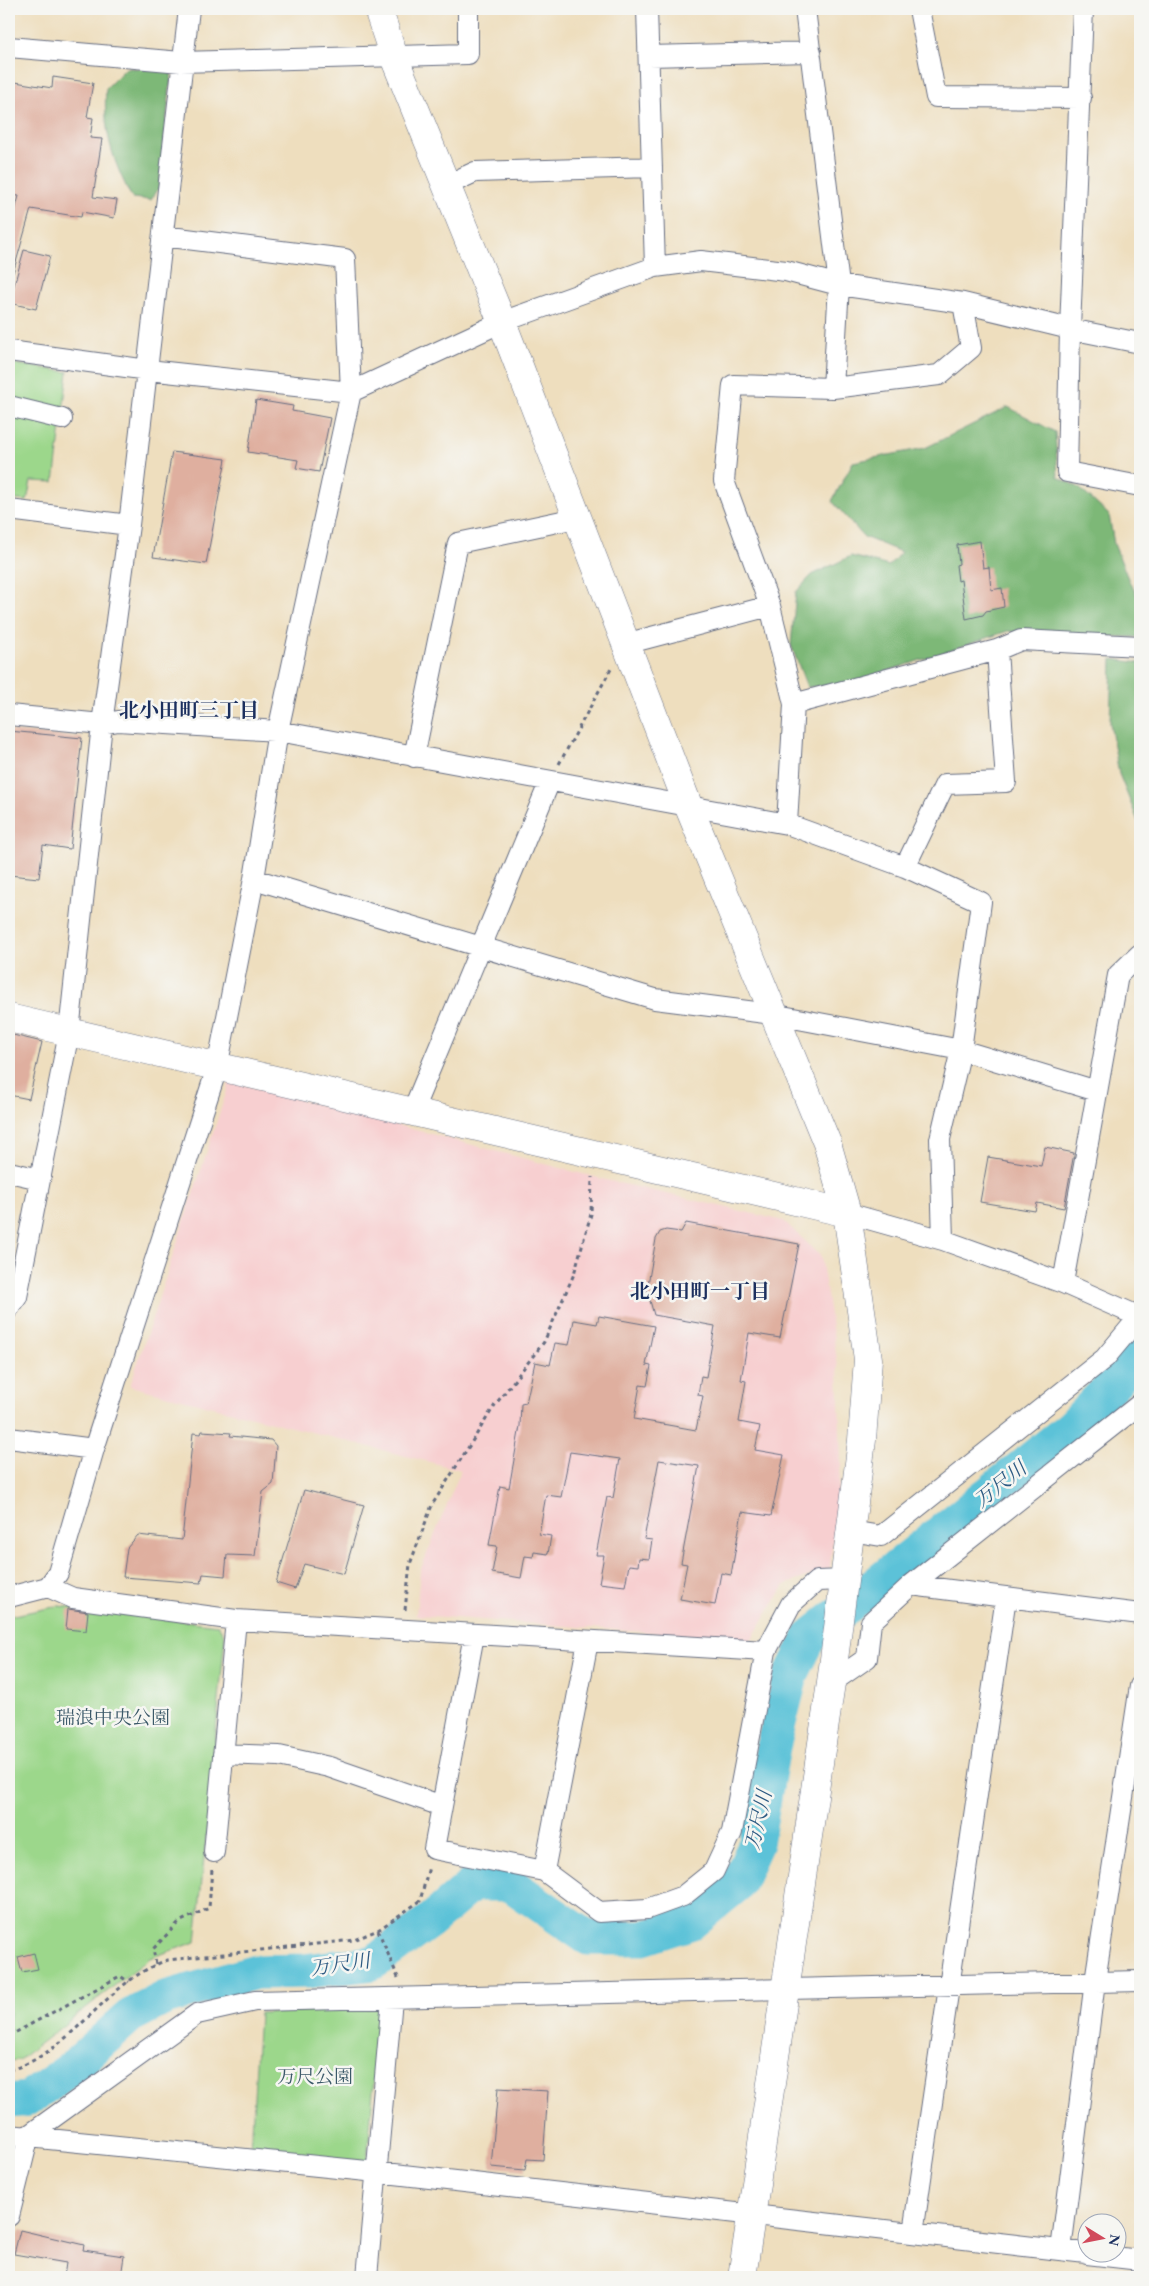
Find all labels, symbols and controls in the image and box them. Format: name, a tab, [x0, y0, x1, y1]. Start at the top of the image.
district label: 北小田町三丁目	[119, 697, 259, 723]
district label: 北小田町一丁目	[630, 1278, 770, 1304]
water label: 万尺川	[969, 1454, 1033, 1513]
park label: 瑞浪中央公園	[56, 1705, 170, 1730]
water label: 万尺川	[739, 1786, 778, 1852]
water label: 万尺川	[308, 1947, 373, 1981]
park label: 万尺公園	[277, 2064, 353, 2089]
north arrow	[1076, 2214, 1126, 2264]
text: N	[1105, 2233, 1125, 2248]

